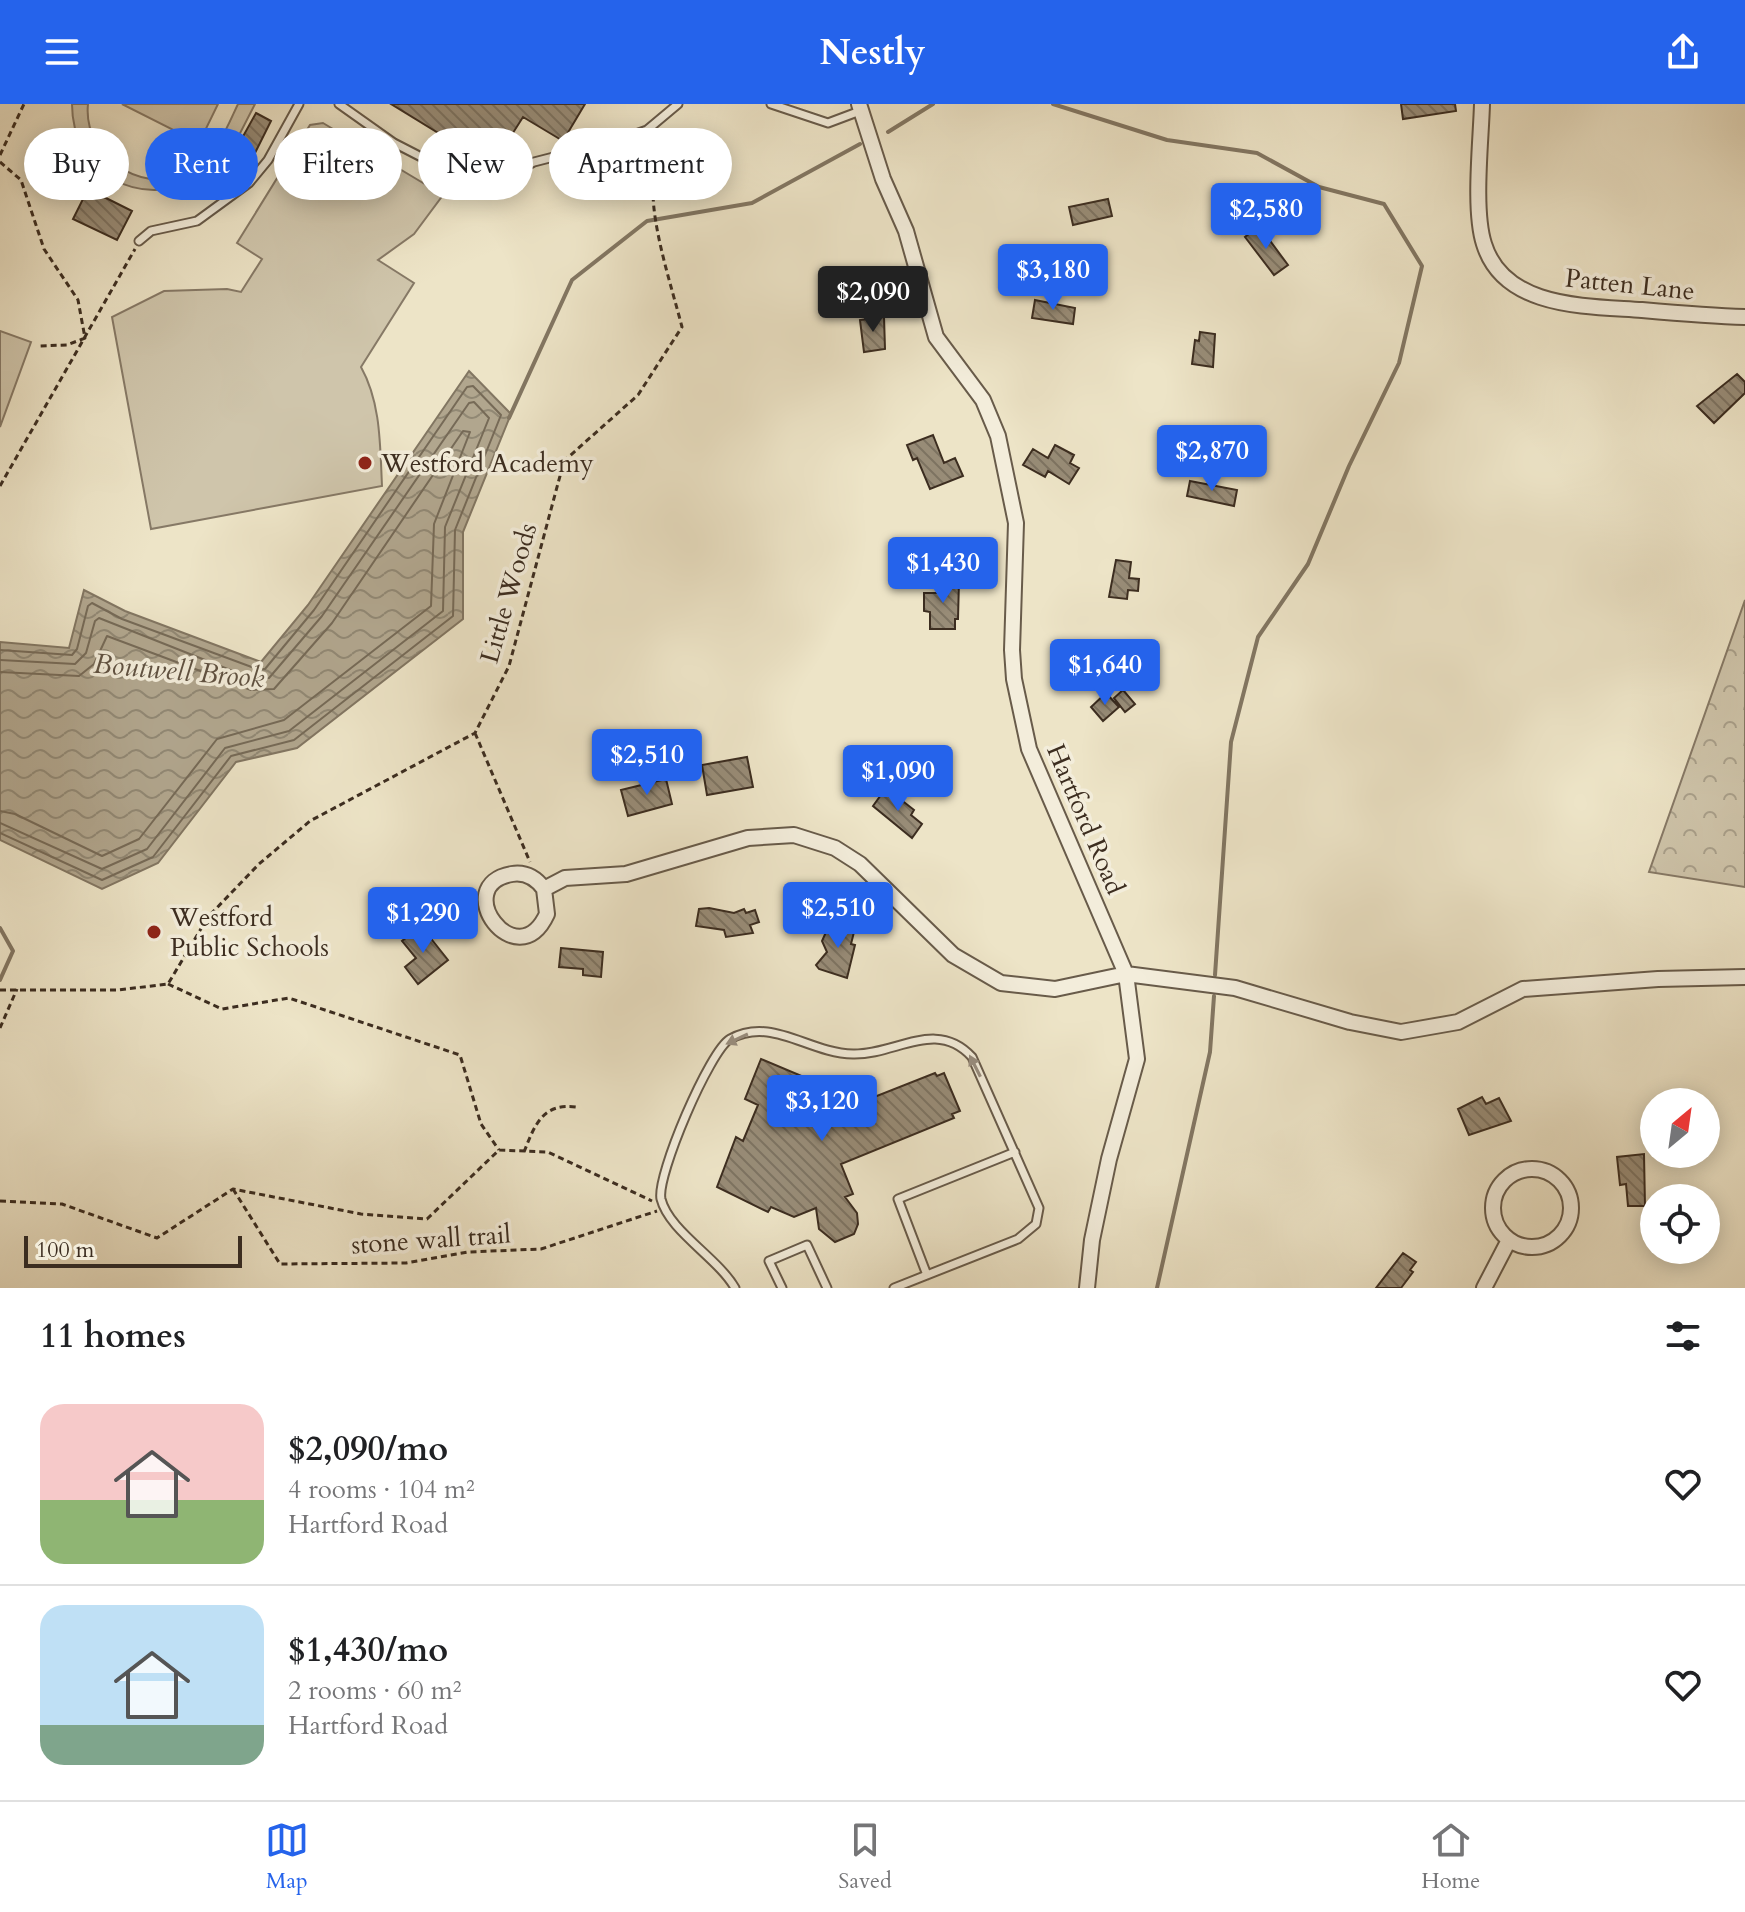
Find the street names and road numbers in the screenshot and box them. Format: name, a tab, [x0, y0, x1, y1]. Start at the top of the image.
street label: Patten Lane	[1563, 260, 1696, 309]
street label: Little Woods	[472, 519, 545, 667]
street label: Hartford Road	[1038, 739, 1133, 900]
street label: stone wall trail	[350, 1216, 512, 1263]

